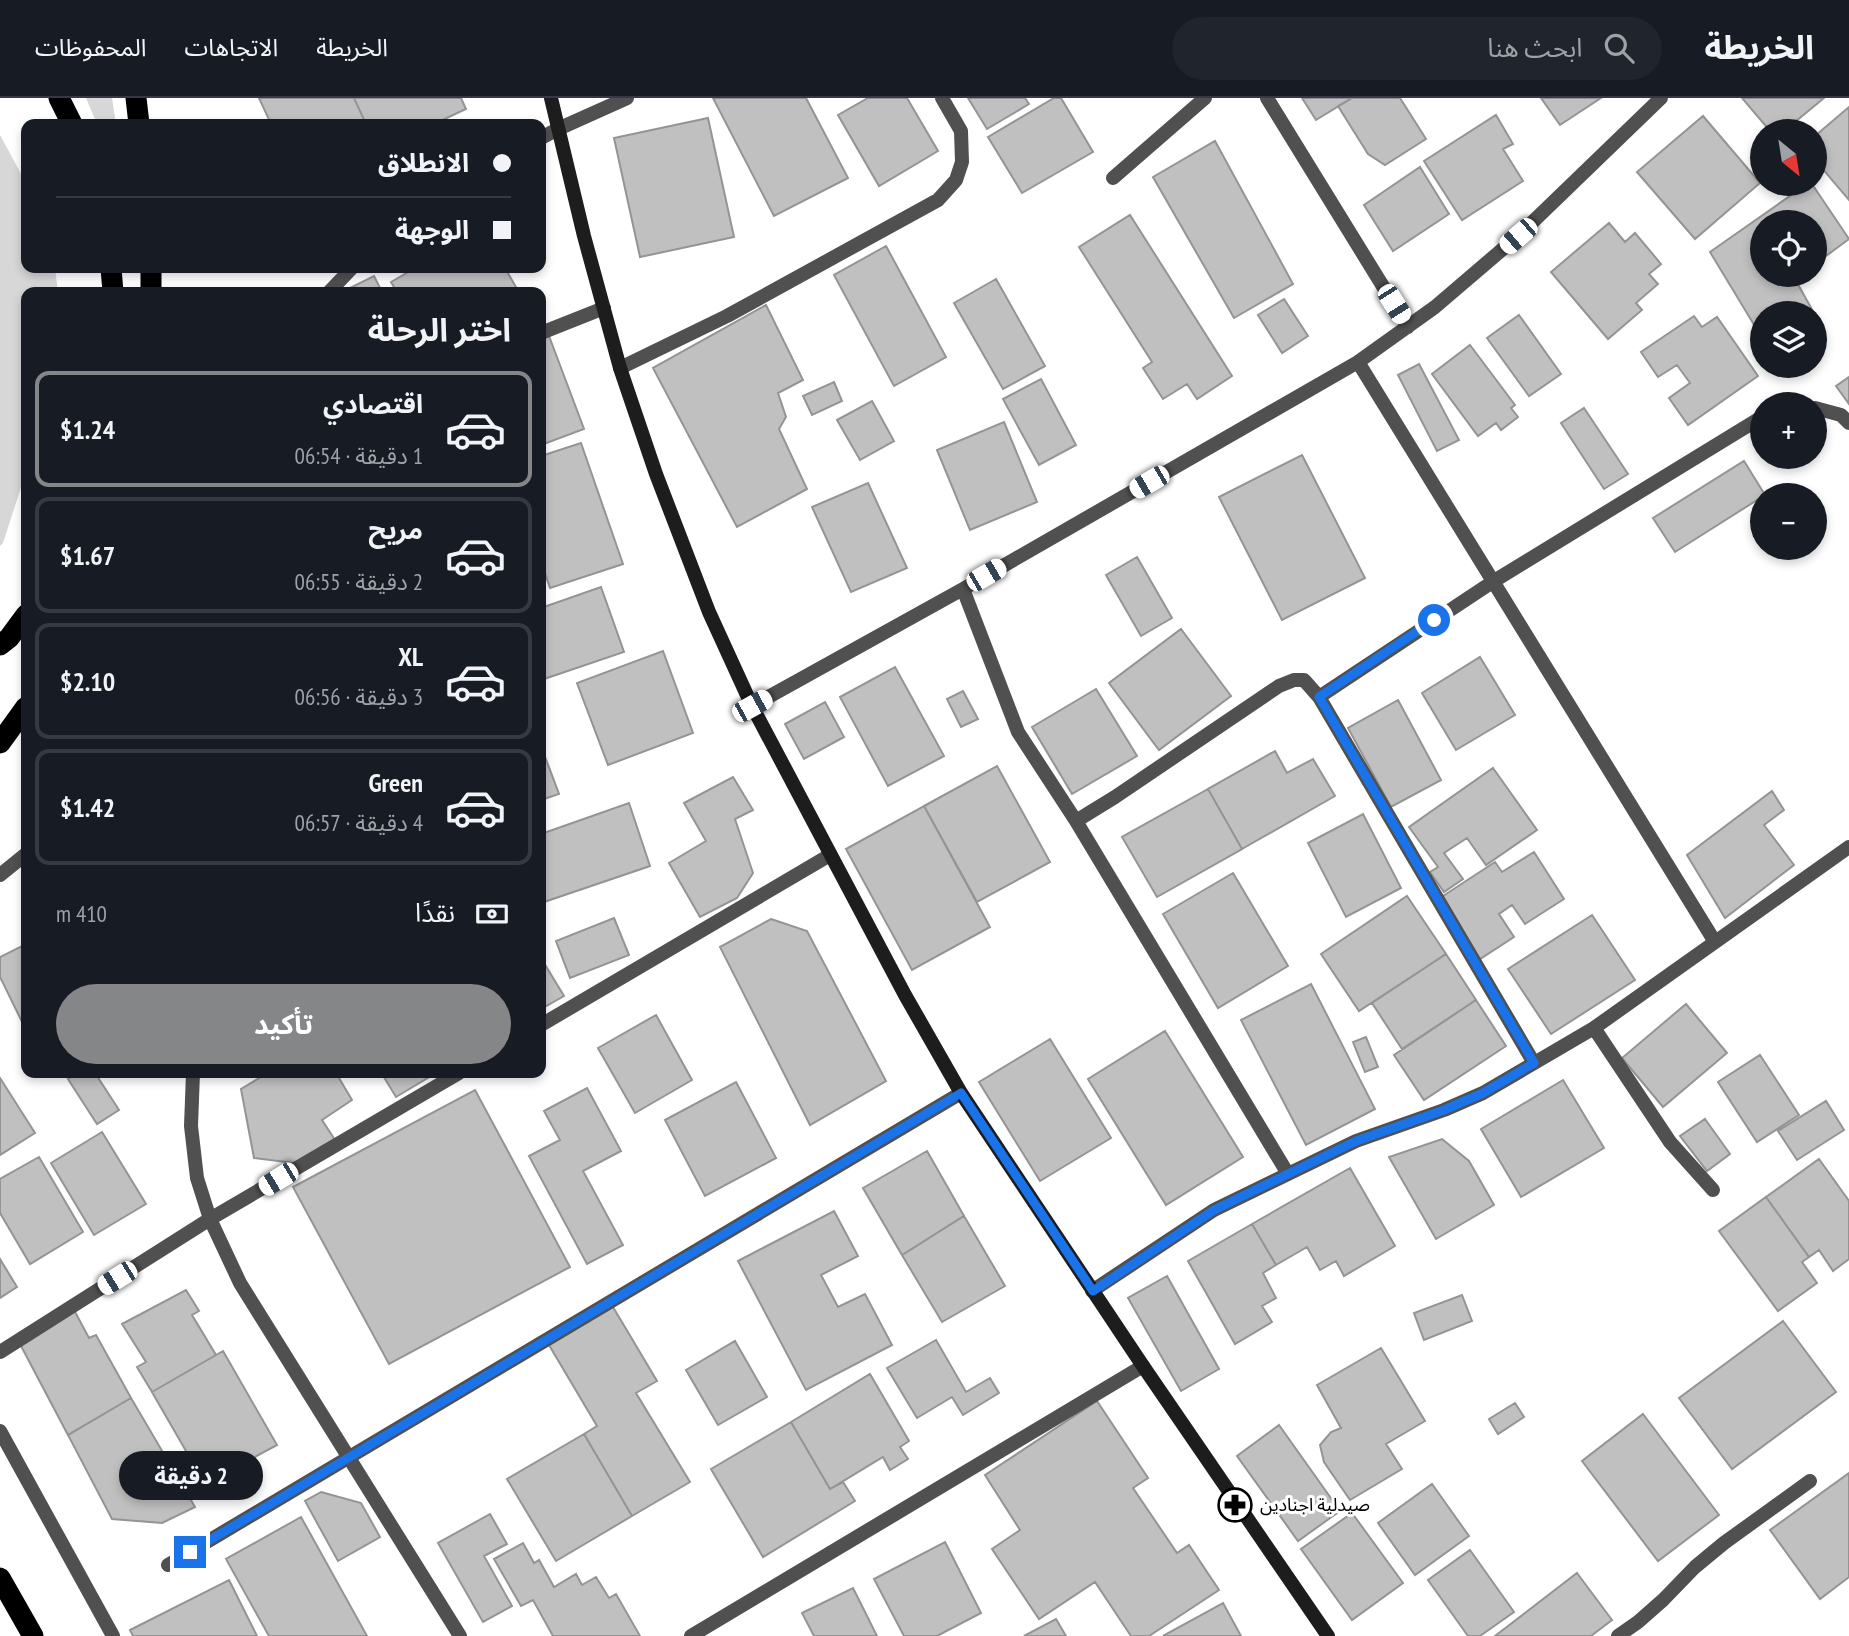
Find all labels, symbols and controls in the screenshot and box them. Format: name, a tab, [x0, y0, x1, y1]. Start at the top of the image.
search box	[1172, 17, 1662, 80]
text: الخريطة	[1704, 25, 1814, 68]
icon: search	[1600, 29, 1638, 67]
text: ابحث هنا	[1487, 31, 1582, 64]
text: المحفوظات	[35, 32, 146, 63]
text: الاتجاهات	[184, 32, 278, 63]
text: الخريطة	[316, 32, 388, 63]
north arrow	[1750, 119, 1827, 196]
map controls	[1750, 119, 1827, 560]
text: الانطلاق	[378, 146, 469, 179]
button: locate	[1750, 210, 1827, 287]
text: الوجهة	[395, 213, 469, 246]
car	[1496, 214, 1541, 258]
car	[1374, 281, 1415, 327]
button: layers	[1750, 301, 1827, 378]
text: اختر الرحلة	[368, 308, 511, 350]
text: اقتصادي	[323, 387, 423, 420]
button: +	[1750, 392, 1827, 469]
icon: car	[444, 398, 507, 461]
text: $1.24	[60, 413, 115, 446]
text: 1 دقيقة · 06:54	[295, 441, 423, 470]
car	[1126, 462, 1173, 502]
button: −	[1750, 483, 1827, 560]
text: مريح	[368, 513, 423, 546]
icon: car	[444, 524, 507, 587]
text: $1.67	[60, 539, 115, 572]
car	[963, 555, 1010, 595]
text: 2 دقيقة · 06:55	[295, 567, 423, 596]
route start	[1418, 604, 1450, 636]
text: XL	[398, 640, 423, 673]
icon: car	[444, 650, 507, 713]
text: $2.10	[60, 665, 115, 698]
text: 3 دقيقة · 06:56	[295, 682, 423, 711]
car	[729, 687, 776, 725]
text: Green	[368, 766, 423, 799]
icon: car	[444, 776, 507, 839]
text: $1.42	[60, 791, 115, 824]
text: 4 دقيقة · 06:57	[295, 808, 423, 837]
icon: cash	[473, 895, 511, 933]
text: نقدًا	[415, 896, 455, 929]
text: 410 m	[56, 899, 107, 928]
button: تأكيد	[56, 984, 511, 1064]
car	[255, 1159, 302, 1199]
car	[94, 1258, 141, 1298]
callout: 2 دقيقة	[118, 1450, 262, 1500]
text: 2 دقيقة	[154, 1461, 228, 1490]
pharmacy icon: صيدلية اجنادين	[1216, 1486, 1254, 1524]
place label: صيدلية اجنادين	[1260, 1493, 1370, 1516]
route end	[174, 1536, 206, 1568]

